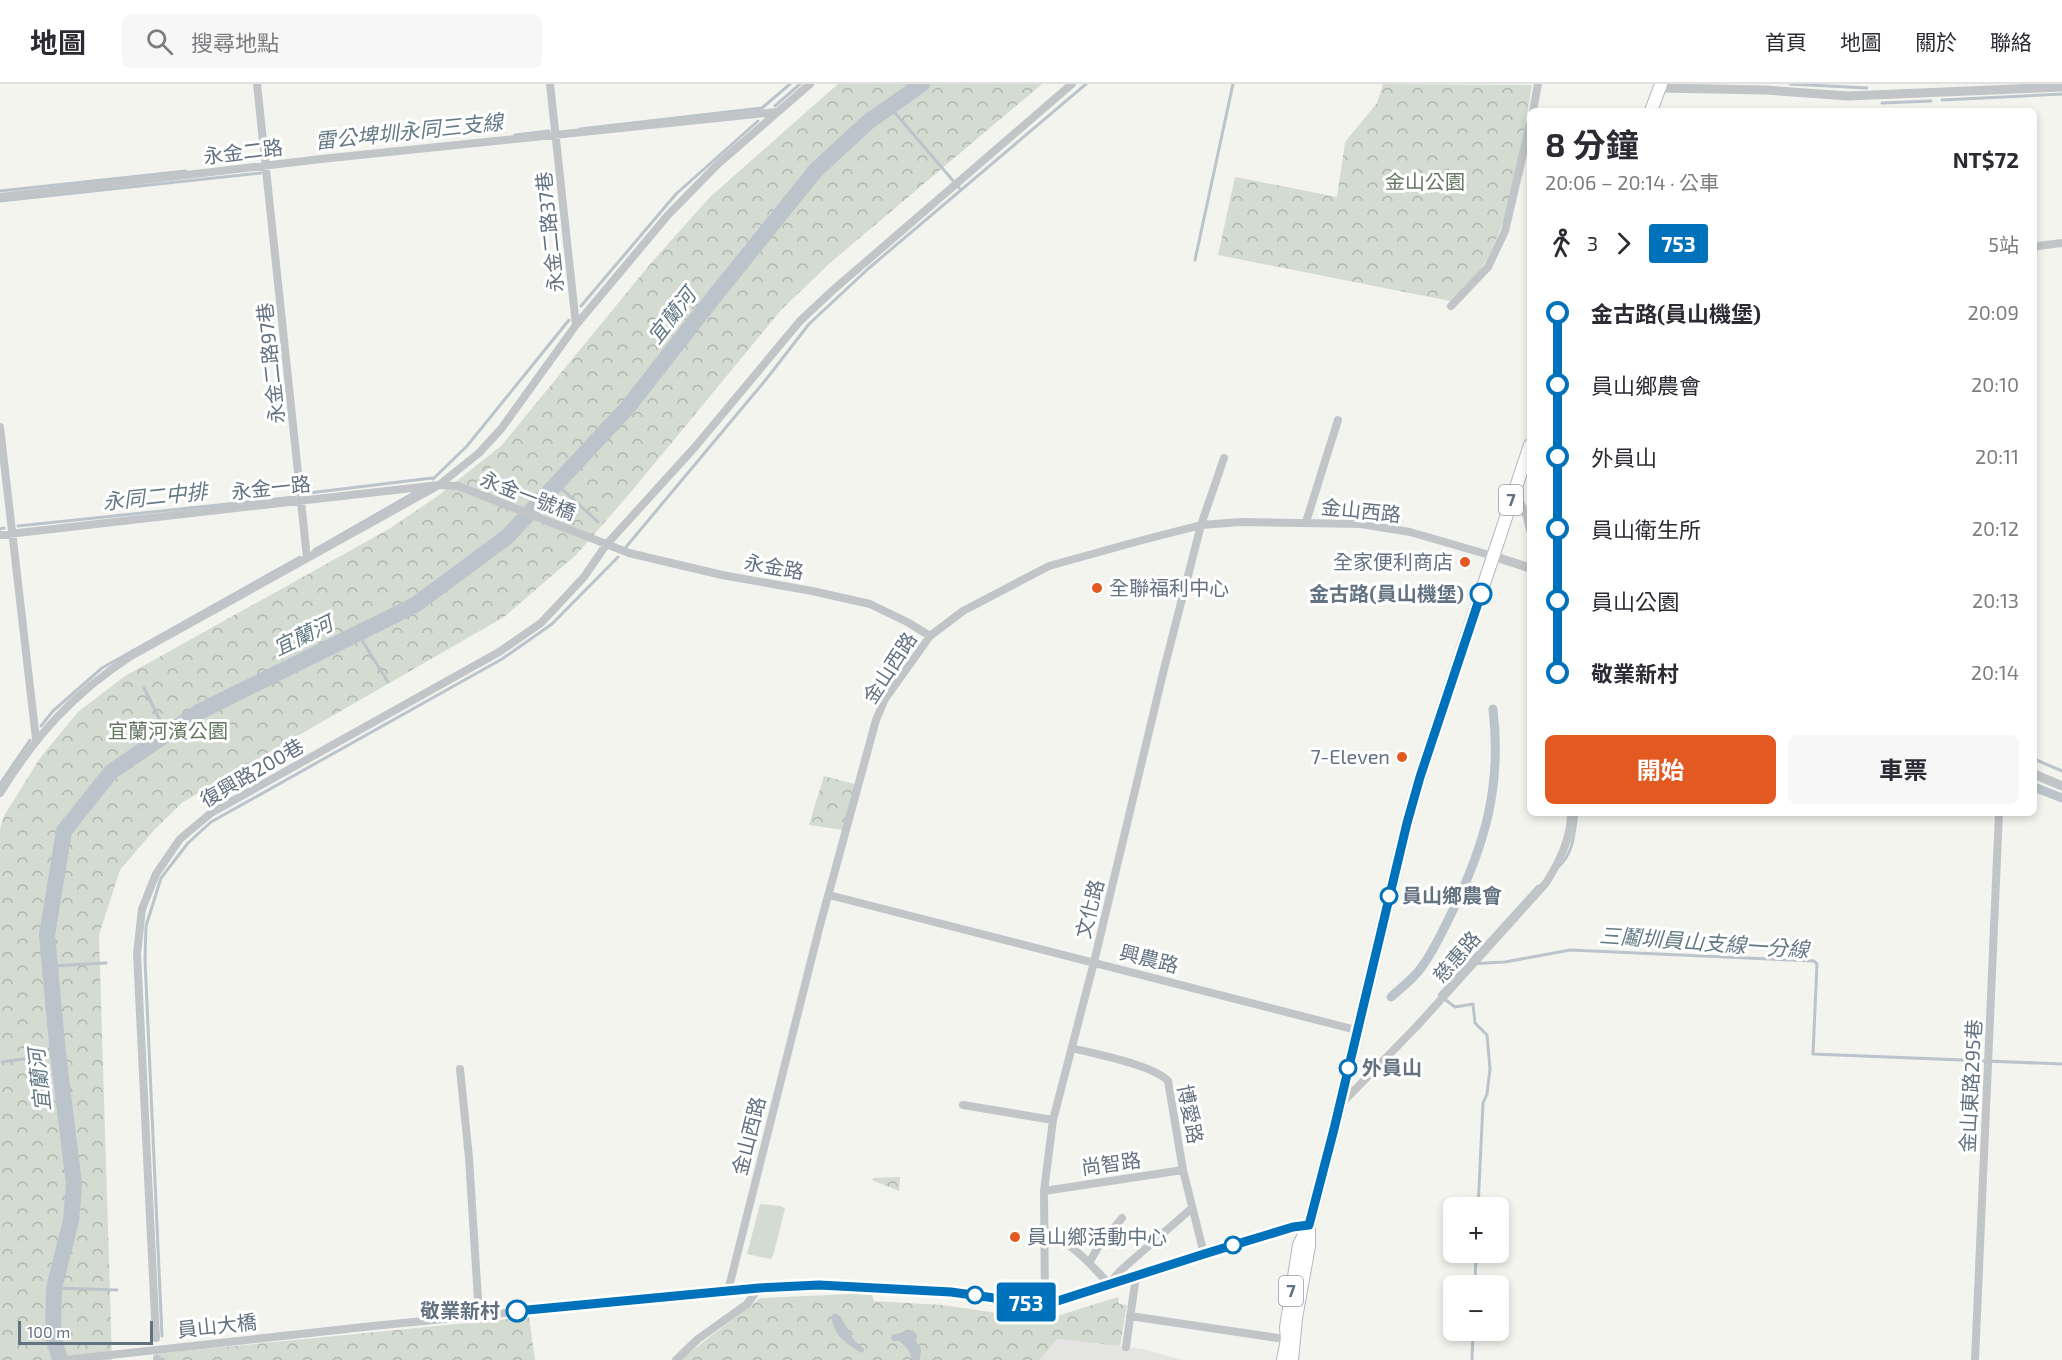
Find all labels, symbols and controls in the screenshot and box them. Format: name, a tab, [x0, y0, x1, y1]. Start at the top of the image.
search box	[122, 14, 542, 68]
text: 地圖	[30, 25, 86, 59]
icon: search	[143, 25, 176, 58]
text: 搜尋地點	[191, 29, 279, 55]
text: 首頁	[1765, 29, 1807, 54]
text: 地圖	[1840, 29, 1882, 54]
text: 關於	[1915, 29, 1957, 54]
text: 聯絡	[1990, 29, 2032, 54]
water label: 雷公埤圳永同三支線	[314, 108, 506, 153]
text: 8 分鐘	[1545, 124, 1639, 164]
street label: 永金二路	[202, 134, 284, 168]
text: NT$72	[1953, 146, 2019, 172]
park label: 金山公園	[1385, 169, 1465, 193]
street label: 永金二路37巷	[531, 170, 567, 294]
text: 20:06 – 20:14 · 公車	[1545, 170, 1719, 194]
icon: walk	[1545, 227, 1578, 260]
icon: forward	[1607, 227, 1640, 260]
text: 3	[1587, 231, 1598, 255]
text: 753	[1661, 231, 1696, 256]
text: 5站	[1988, 232, 2019, 256]
water label: 宜蘭河	[642, 279, 703, 348]
text: 金古路(員山機堡)	[1591, 300, 1761, 326]
text: 20:09	[1967, 300, 2019, 324]
street label: 永金二路97巷	[252, 301, 288, 425]
text: 員山鄉農會	[1591, 372, 1701, 398]
text: 20:10	[1971, 372, 2019, 396]
text: 外員山	[1591, 444, 1657, 470]
text: 20:11	[1975, 444, 2019, 468]
street label: 永金一號橋	[477, 466, 579, 524]
street label: 永金一路	[230, 471, 312, 503]
water label: 永同二中排	[101, 477, 211, 513]
road number: 7	[1499, 485, 1523, 515]
street label: 金山西路	[1320, 494, 1402, 526]
text: 員山衛生所	[1591, 516, 1701, 542]
text: 20:12	[1972, 516, 2019, 540]
street label: 永金路	[743, 549, 806, 583]
place label: 全家便利商店	[1333, 549, 1453, 573]
marker: 全家便利商店	[1458, 555, 1472, 569]
place label: 全聯福利中心	[1109, 575, 1229, 599]
marker: 全聯福利中心	[1090, 581, 1104, 595]
place label: 金古路(員山機堡)	[1309, 581, 1464, 605]
marker: 金古路(員山機堡)	[1470, 583, 1492, 605]
text: 員山公園	[1591, 588, 1679, 614]
text: 20:13	[1972, 588, 2019, 612]
water label: 宜蘭河	[269, 608, 340, 660]
street label: 金山西路	[857, 627, 921, 708]
text: 敬業新村	[1591, 660, 1679, 686]
text: 20:14	[1971, 660, 2019, 684]
park label: 宜蘭河濱公園	[108, 718, 228, 742]
street label: 復興路200巷	[196, 733, 307, 811]
button: 開始	[1545, 735, 1776, 804]
button: 車票	[1788, 735, 2019, 804]
place label: 7-Eleven	[1311, 744, 1390, 768]
marker: 7-Eleven	[1395, 750, 1409, 764]
street label: 文化路	[1070, 877, 1108, 941]
place label: 員山鄉農會	[1402, 883, 1502, 907]
marker: 員山鄉農會	[1380, 887, 1398, 905]
water label: 三鬮圳員山支線一分線	[1598, 922, 1812, 961]
street label: 慈惠路	[1428, 926, 1485, 987]
street label: 興農路	[1117, 939, 1181, 977]
street label: 金山東路295巷	[1955, 1019, 1985, 1153]
water label: 宜蘭河	[22, 1044, 54, 1113]
place label: 外員山	[1362, 1055, 1422, 1079]
marker: 外員山	[1339, 1059, 1357, 1077]
street label: 博愛路	[1173, 1082, 1208, 1146]
street label: 金山西路	[727, 1094, 769, 1177]
street label: 尚智路	[1079, 1147, 1142, 1179]
map controls	[1443, 1197, 1509, 1341]
button: +	[1443, 1197, 1509, 1263]
place label: 員山鄉活動中心	[1027, 1224, 1167, 1248]
marker: 員山鄉活動中心	[1008, 1230, 1022, 1244]
unlabelled marker	[1224, 1236, 1242, 1254]
button: −	[1443, 1275, 1509, 1341]
road number: 7	[1279, 1276, 1303, 1306]
line badge: 753	[992, 1282, 1060, 1322]
unlabelled marker	[966, 1286, 984, 1304]
text: 753	[1009, 1290, 1043, 1315]
place label: 敬業新村	[420, 1298, 500, 1322]
marker: 敬業新村	[506, 1300, 528, 1322]
street label: 員山大橋	[176, 1309, 258, 1341]
scale bar	[18, 1318, 153, 1346]
text: 100 m	[27, 1322, 70, 1341]

